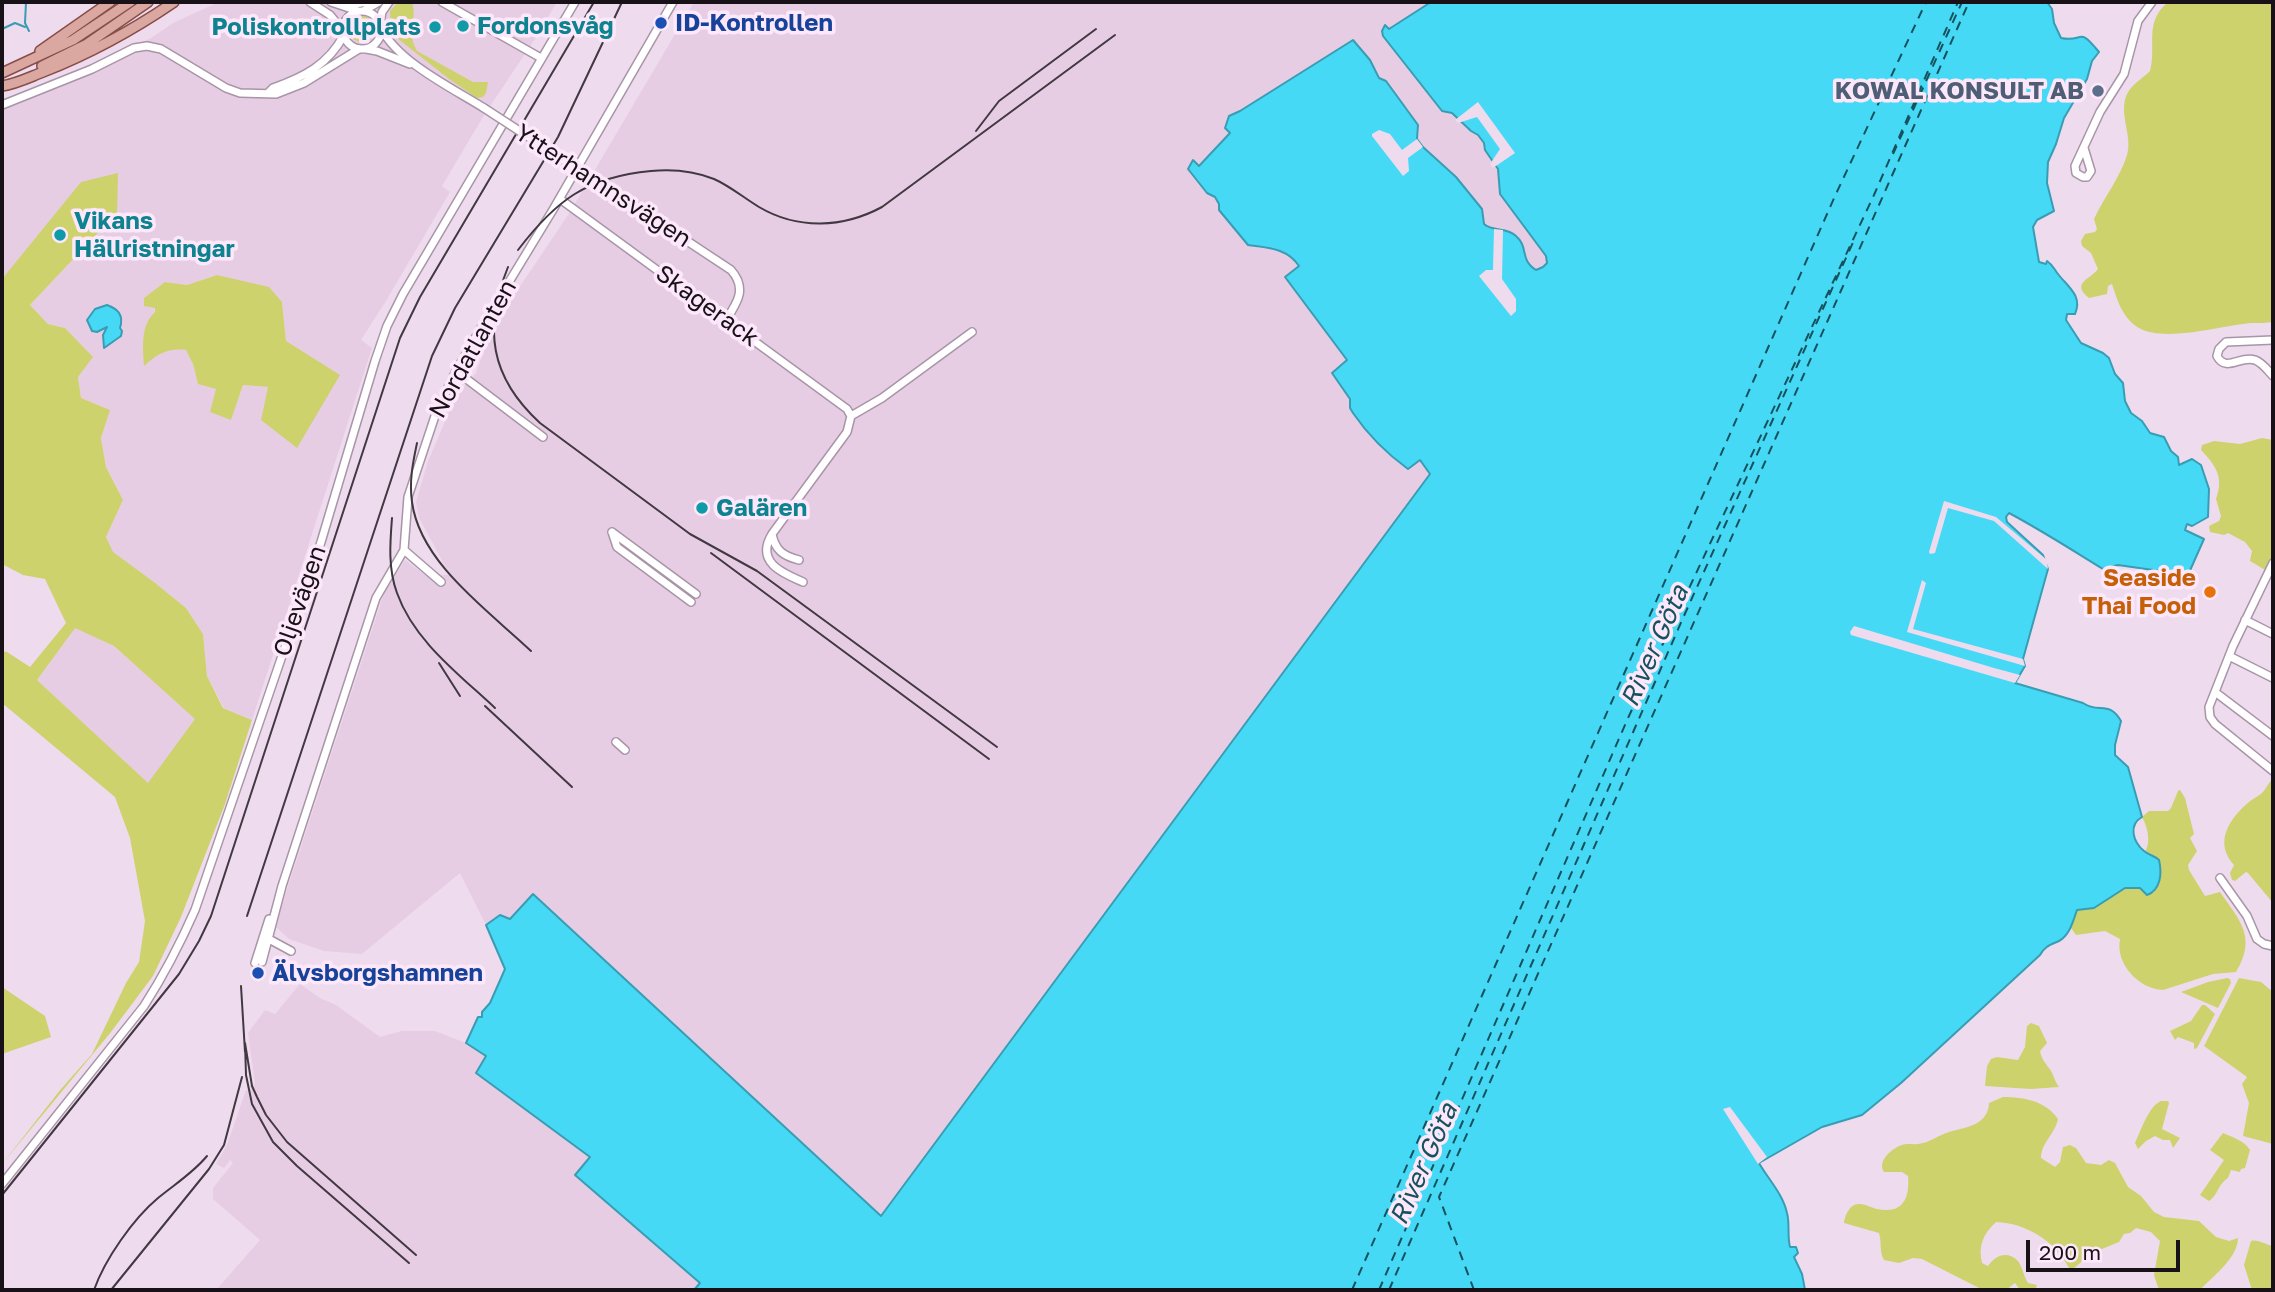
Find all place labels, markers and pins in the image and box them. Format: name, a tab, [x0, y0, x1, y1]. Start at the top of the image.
place label: ID-Kontrollen	[675, 9, 833, 37]
place label: Fordonsvåg	[477, 12, 614, 40]
place label: Poliskontrollplats	[211, 13, 421, 41]
marker: ID-Kontrollen	[653, 15, 669, 31]
marker: Fordonsvåg	[455, 18, 471, 34]
marker: Poliskontrollplats	[427, 19, 443, 35]
place label: KOWAL KONSULT AB	[1835, 77, 2084, 105]
marker: KOWAL KONSULT AB	[2090, 83, 2106, 99]
place label: Vikans Hällristningar	[74, 207, 235, 263]
marker: Vikans Hällristningar	[52, 227, 68, 243]
place label: Galären	[716, 494, 807, 522]
marker: Galären	[694, 500, 710, 516]
place label: Seaside Thai Food	[2082, 564, 2196, 620]
marker: Seaside Thai Food	[2202, 584, 2218, 600]
place label: Älvsborgshamnen	[272, 959, 483, 987]
marker: Älvsborgshamnen	[250, 965, 266, 981]

